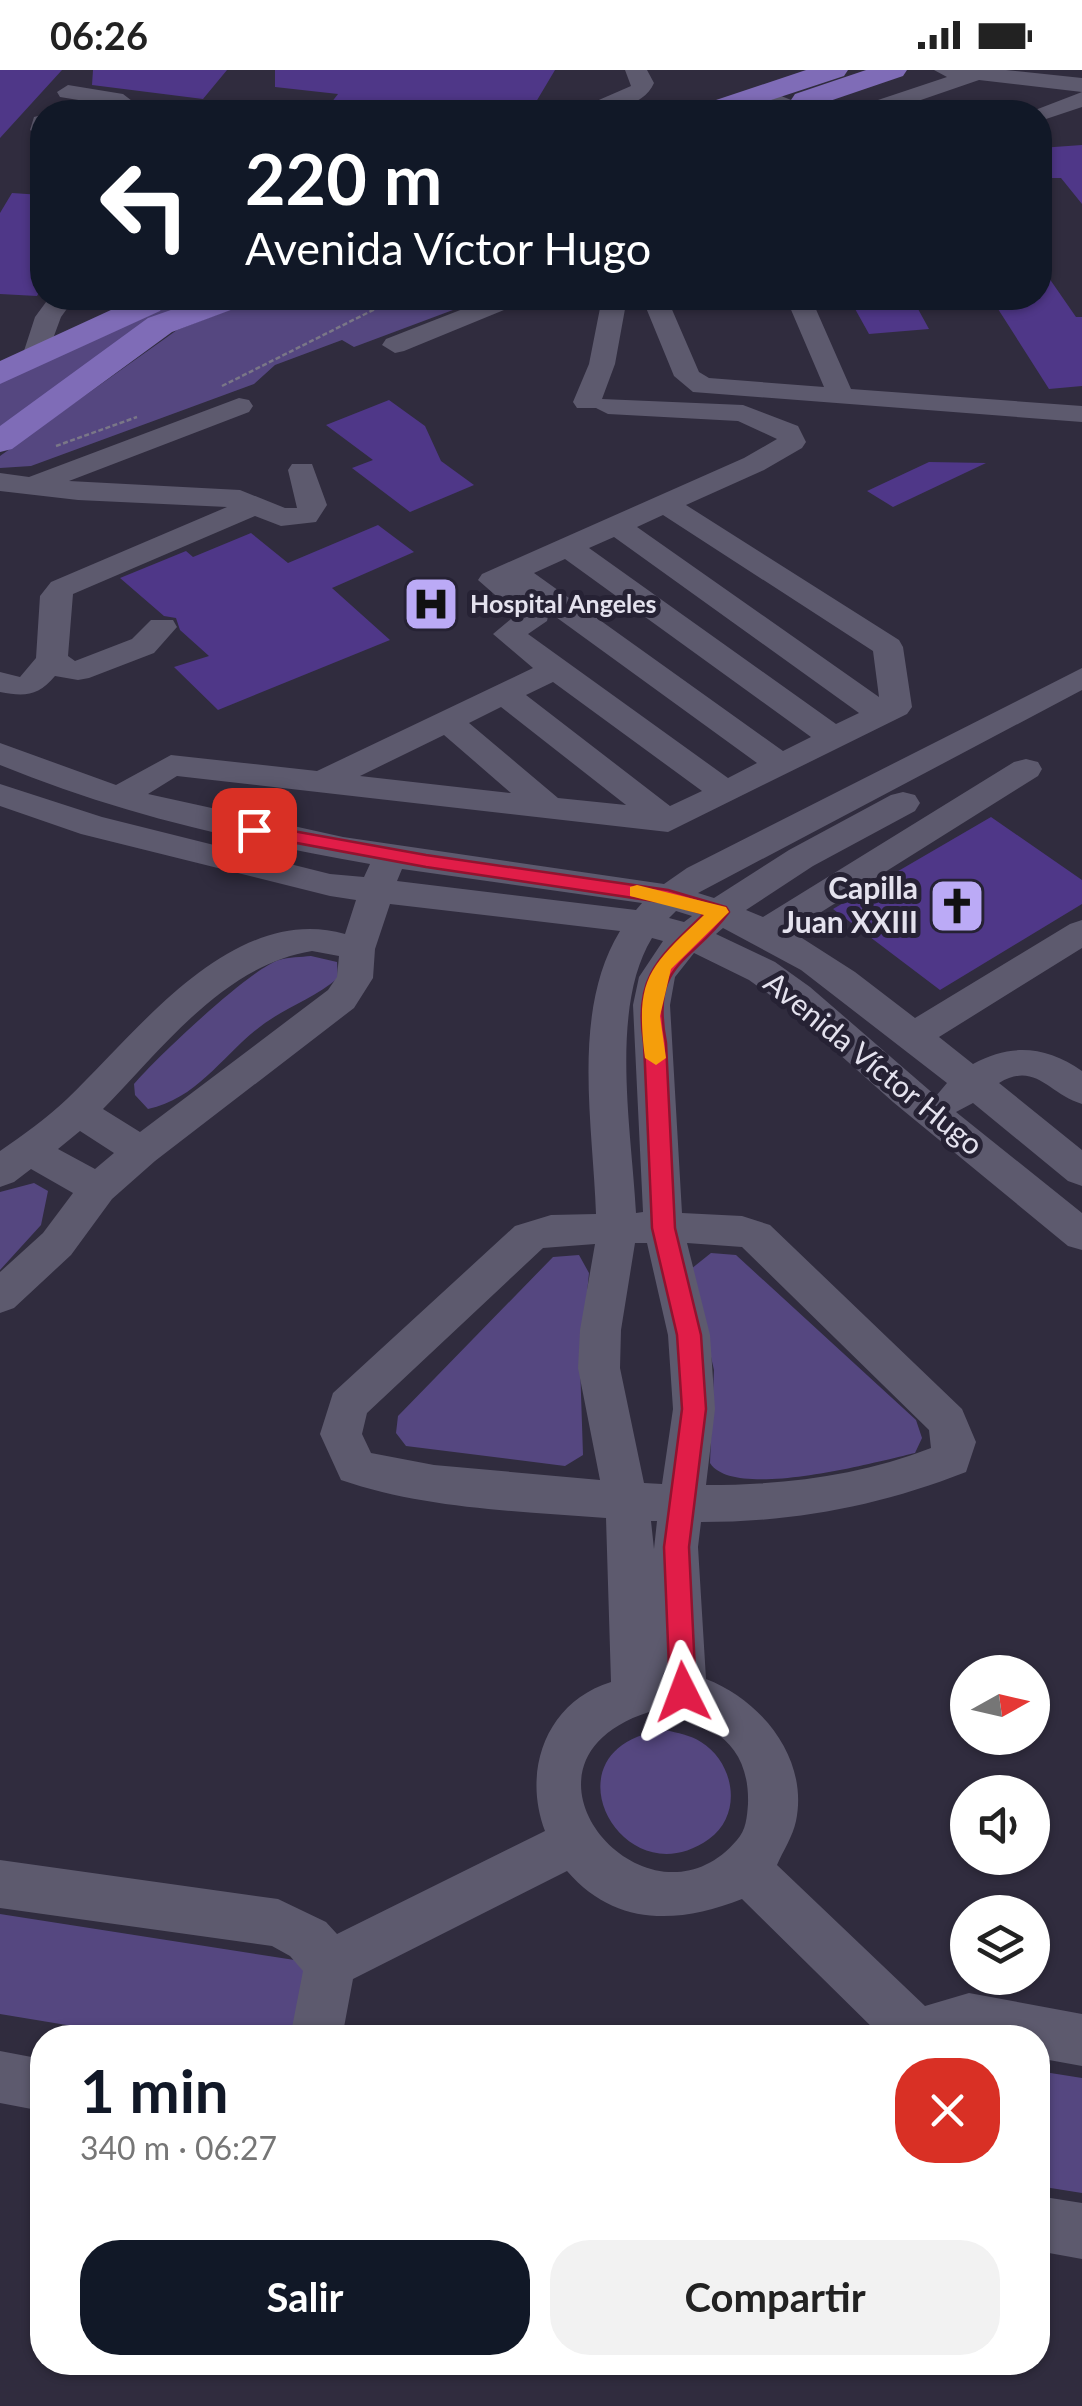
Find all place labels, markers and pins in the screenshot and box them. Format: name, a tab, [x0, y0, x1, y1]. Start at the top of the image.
hospital icon: Hospital Angeles	[401, 574, 461, 634]
place label: Hospital Angeles	[470, 588, 657, 618]
pin	[212, 788, 297, 873]
place label: Capilla Juan XXIII	[782, 869, 918, 939]
church icon: Capilla Juan XXIII	[927, 876, 987, 936]

